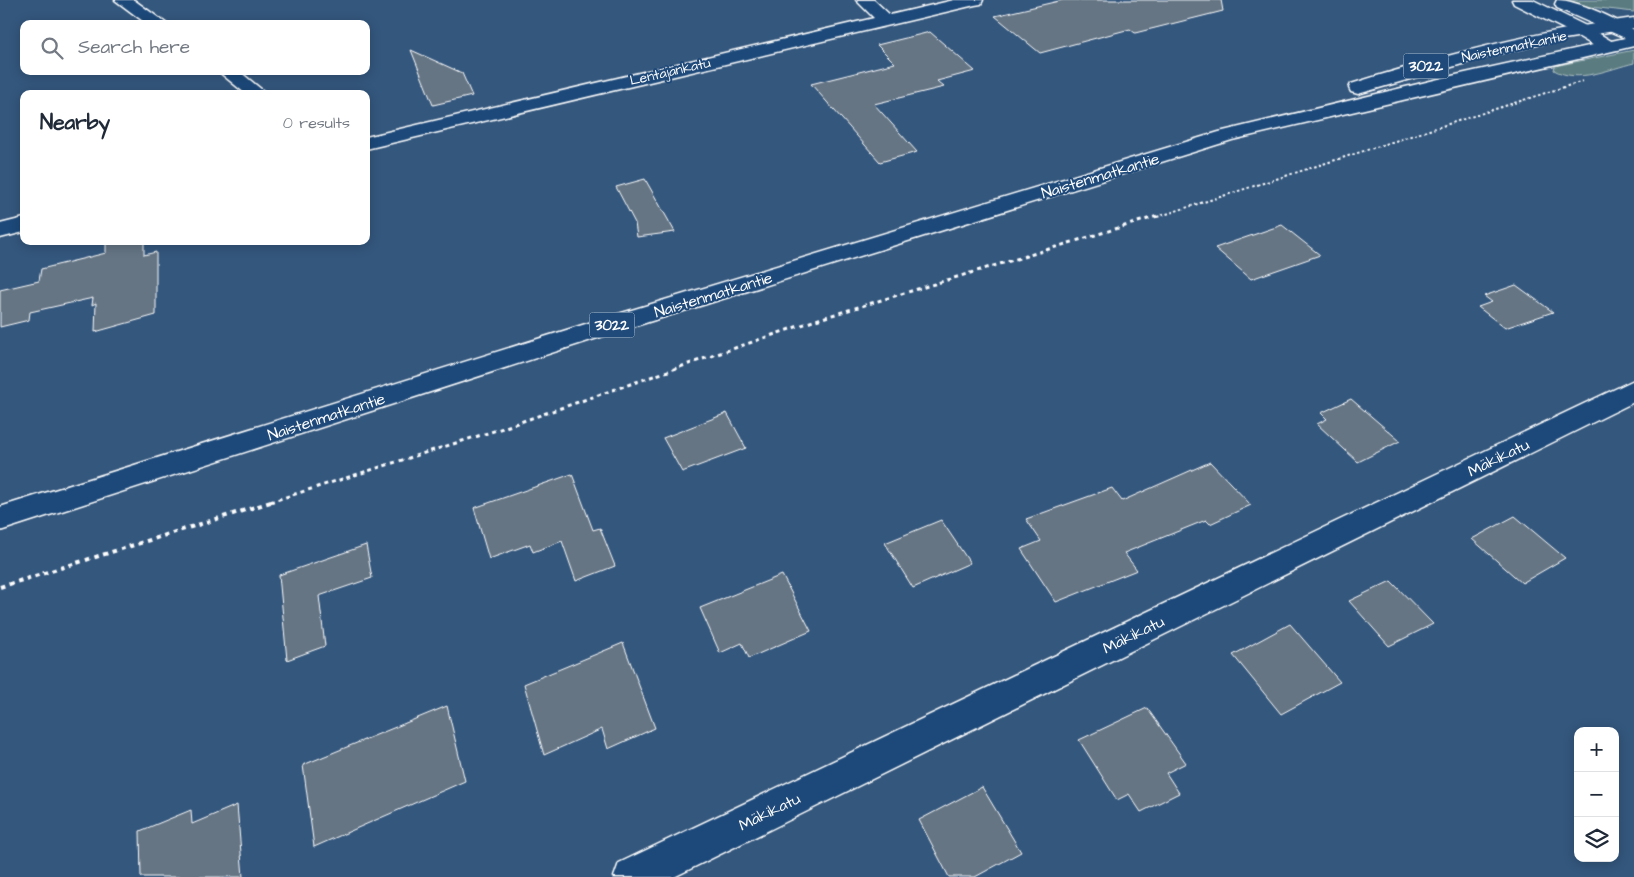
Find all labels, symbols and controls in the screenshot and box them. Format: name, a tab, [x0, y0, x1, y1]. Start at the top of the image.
search box	[20, 20, 370, 75]
street label: Naistenmatkantie	[1460, 26, 1569, 68]
icon: search	[38, 34, 66, 62]
text: Search here	[78, 34, 190, 61]
street label: Lentäjänkatu	[628, 53, 712, 91]
road number: 3022	[1404, 54, 1448, 78]
text: Nearby	[40, 108, 110, 137]
text: 0 results	[283, 112, 350, 134]
street label: Naistenmatkantie	[1039, 147, 1162, 204]
street label: Naistenmatkantie	[652, 266, 775, 323]
road number: 3022	[590, 312, 634, 338]
street label: Naistenmatkantie	[265, 387, 388, 446]
street label: Mäkikatu	[1464, 434, 1533, 482]
street label: Mäkikatu	[1099, 611, 1168, 659]
map controls	[1574, 727, 1619, 862]
button: +	[1574, 727, 1619, 772]
button: −	[1574, 772, 1619, 817]
street label: Mäkikatu	[735, 788, 804, 836]
button: layers	[1574, 817, 1619, 862]

